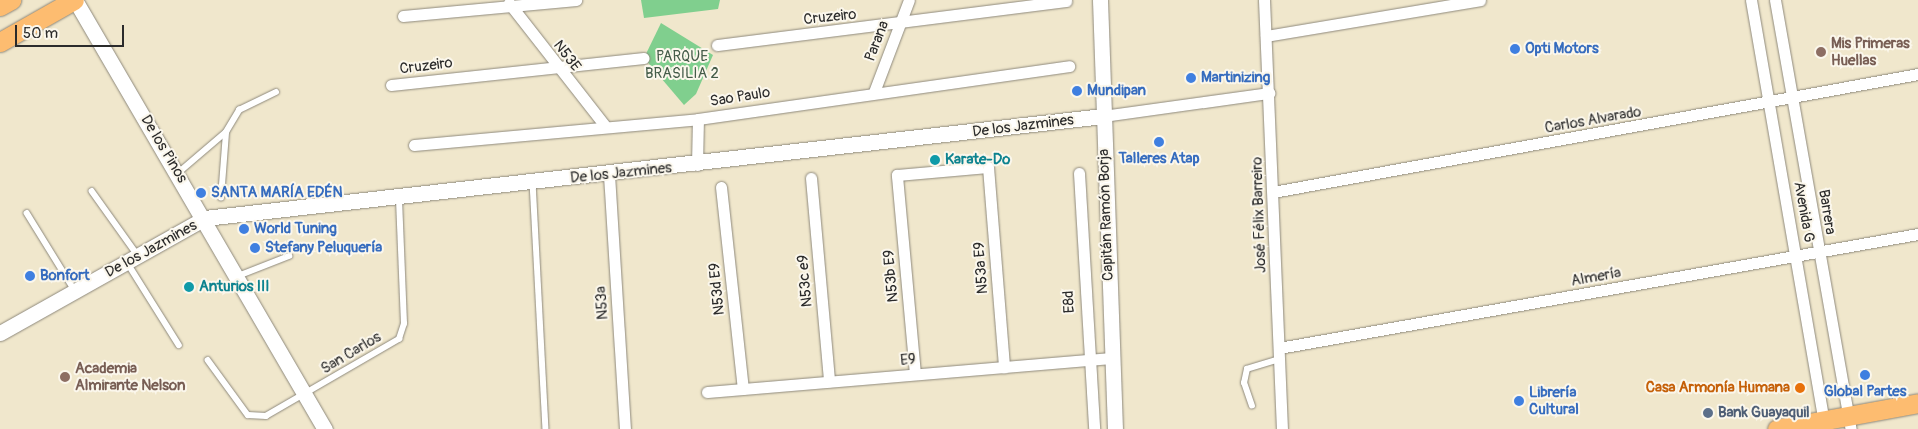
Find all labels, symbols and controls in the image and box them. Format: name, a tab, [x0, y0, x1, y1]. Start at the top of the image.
street label: Cruzeiro	[803, 5, 857, 29]
scale bar	[18, 15, 126, 47]
street label: Parana	[861, 18, 893, 64]
text: 50 m	[23, 24, 58, 43]
place label: Mis Primeras Huellas	[1831, 34, 1910, 69]
street label: N53E	[549, 37, 585, 75]
place label: Opti Motors	[1525, 40, 1599, 58]
marker: Opti Motors	[1509, 43, 1521, 55]
marker: Mis Primeras Huellas	[1815, 46, 1827, 58]
park label: PARQUE BRASILIA 2	[645, 47, 719, 82]
street label: Cruzeiro	[399, 54, 453, 78]
place label: Martinizing	[1201, 69, 1270, 87]
marker: Martinizing	[1185, 72, 1197, 84]
place label: Mundipan	[1087, 82, 1146, 100]
street label: Sao Paulo	[709, 83, 771, 111]
marker: Mundipan	[1071, 85, 1083, 97]
street label: Carlos Alvarado	[1543, 103, 1643, 137]
street label: De los Jazmines	[971, 111, 1075, 141]
street label: De los Pinos	[137, 112, 191, 186]
marker: Talleres Atap	[1153, 136, 1165, 148]
street label: Capitán Ramón Borja	[1095, 149, 1117, 281]
place label: Talleres Atap	[1118, 150, 1200, 168]
place label: Karate-Do	[945, 151, 1010, 169]
marker: Karate-Do	[929, 154, 941, 166]
street label: José Félix Barreiro	[1248, 157, 1270, 273]
street label: De los Jazmines	[569, 159, 673, 187]
street label: Avenida G	[1790, 180, 1818, 244]
place label: SANTA MARÍA EDÉN	[211, 184, 343, 202]
marker: SANTA MARÍA EDÉN	[195, 187, 207, 199]
street label: Barrera	[1815, 188, 1839, 236]
street label: De los Jazmines	[102, 216, 200, 282]
place label: World Tuning	[254, 220, 337, 238]
marker: World Tuning	[238, 223, 250, 235]
place label: Stefany Peluquería	[265, 239, 382, 257]
street label: N53a E9	[970, 241, 992, 295]
marker: Stefany Peluquería	[249, 242, 261, 254]
street label: N53b E9	[880, 249, 902, 303]
street label: N53c e9	[794, 254, 816, 308]
street label: N53d E9	[705, 262, 729, 316]
street label: Almería	[1570, 264, 1622, 290]
place label: Bonfort	[40, 267, 90, 285]
marker: Bonfort	[24, 270, 36, 282]
place label: Anturios III	[199, 278, 269, 296]
marker: Anturios III	[183, 281, 195, 293]
street label: N53a	[592, 286, 612, 320]
street label: E8d	[1059, 290, 1079, 314]
street label: San Carlos	[318, 328, 384, 378]
street label: E9	[899, 350, 917, 370]
place label: Academia Almirante Nelson	[75, 359, 185, 394]
marker: Global Partes	[1859, 369, 1871, 381]
marker: Academia Almirante Nelson	[59, 371, 71, 383]
place label: Casa Armonía Humana	[1646, 379, 1790, 397]
marker: Casa Armonía Humana	[1794, 382, 1806, 394]
place label: Librería Cultural	[1529, 383, 1579, 418]
place label: Global Partes	[1824, 383, 1906, 401]
marker: Librería Cultural	[1513, 395, 1525, 407]
place label: Bank Guayaquil	[1718, 404, 1810, 422]
marker: Bank Guayaquil	[1702, 407, 1714, 419]

